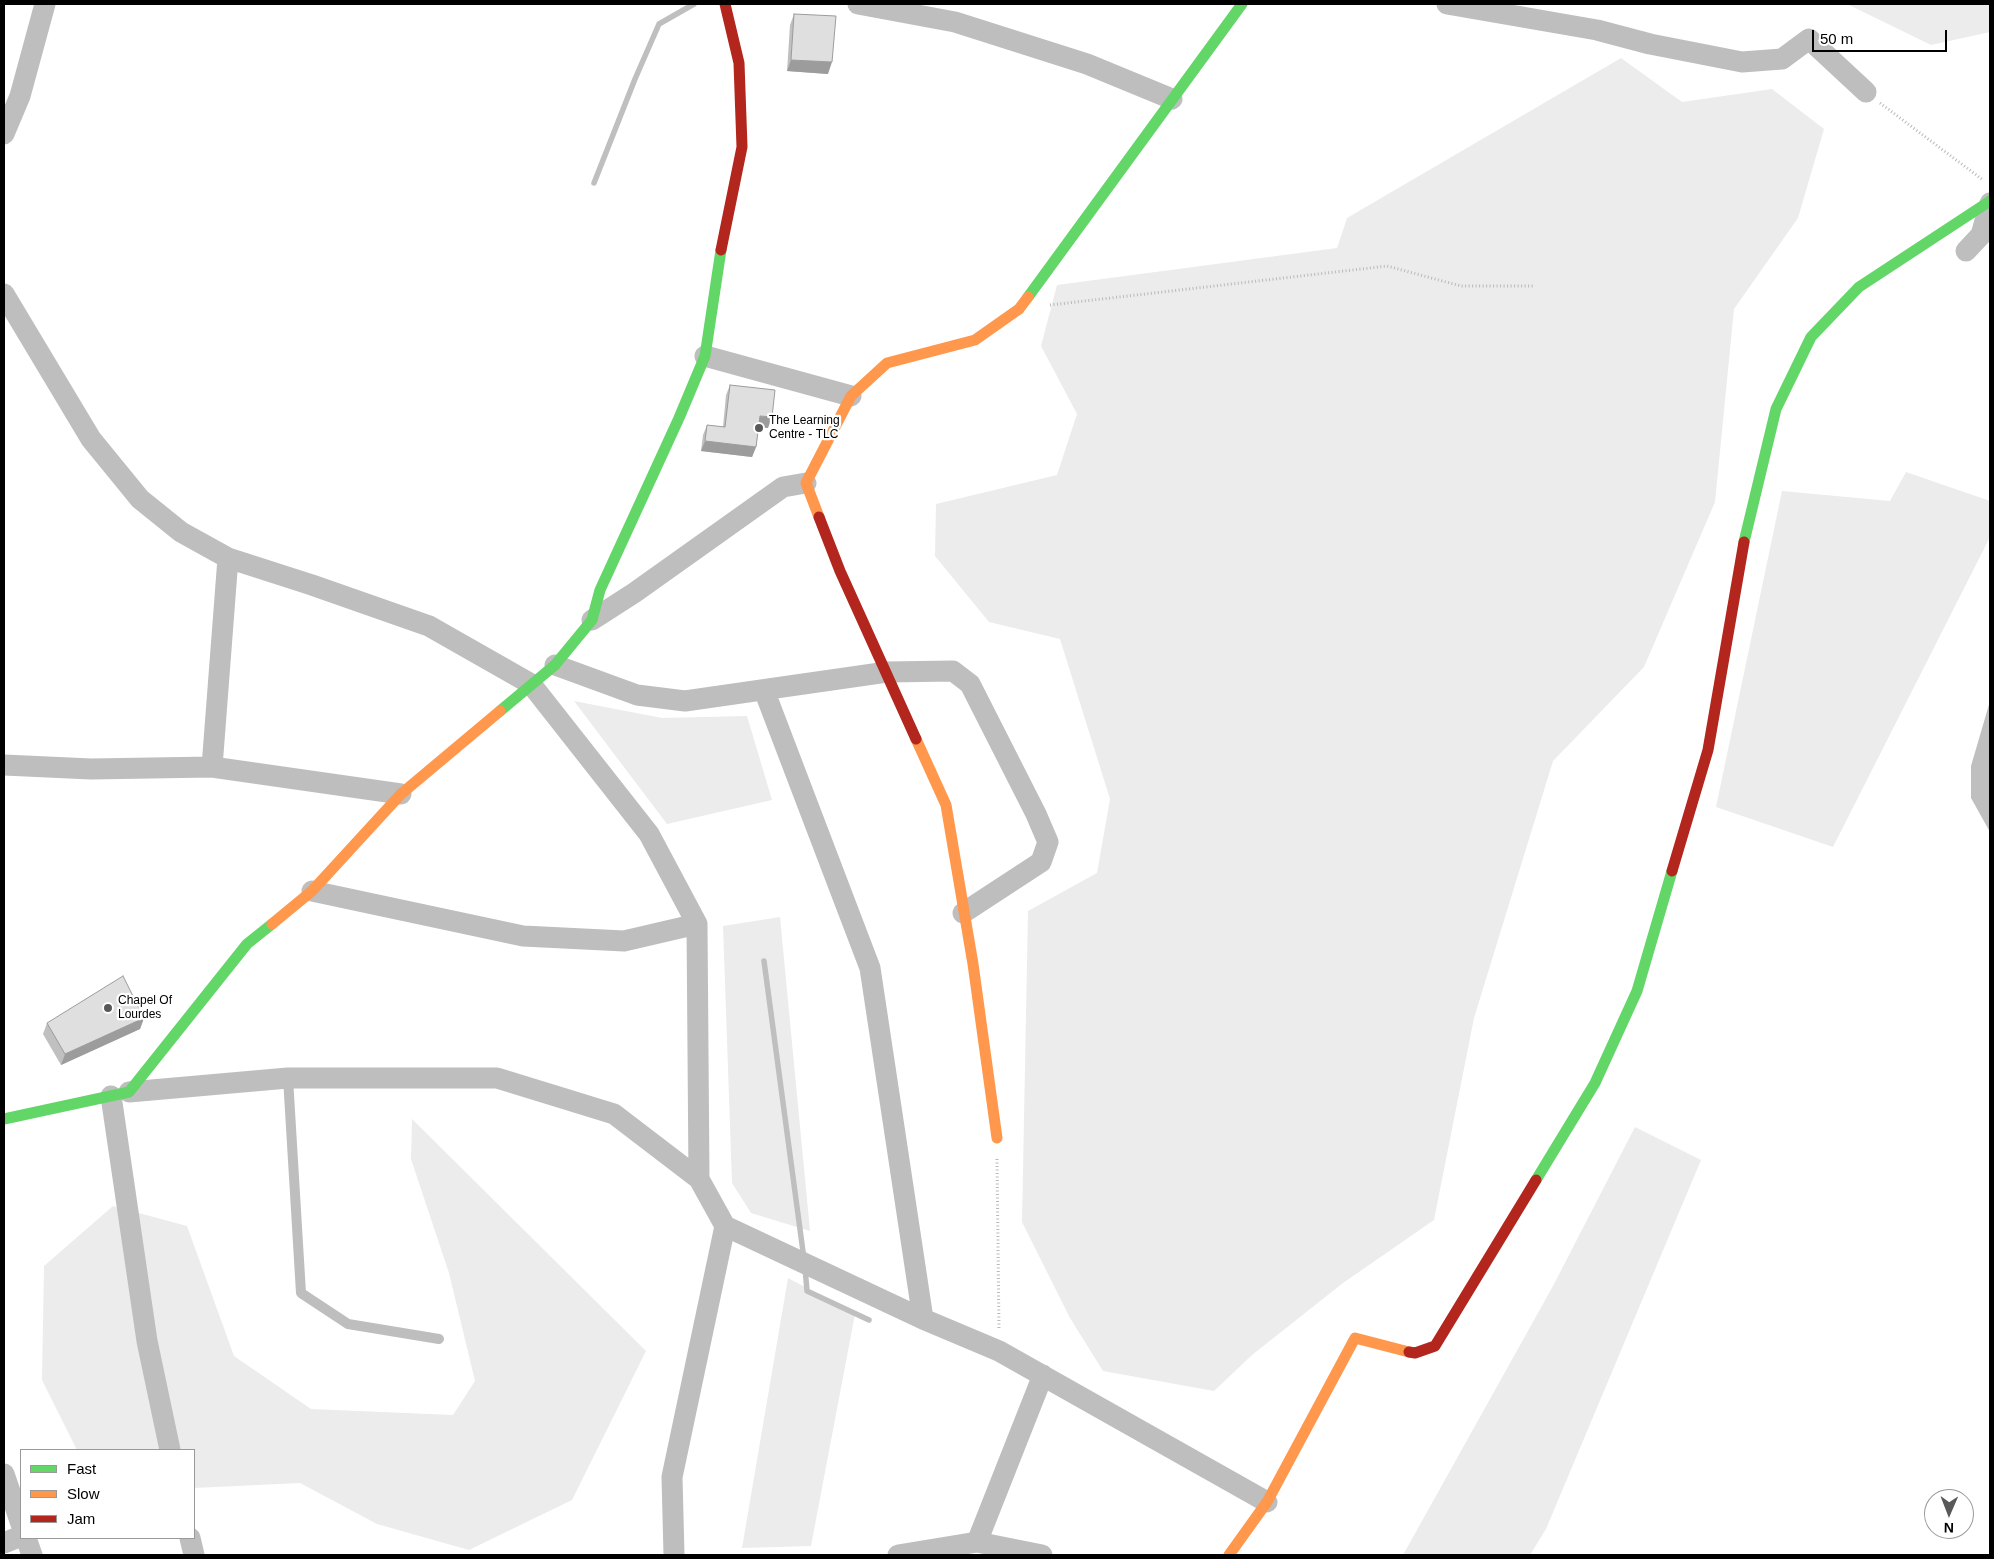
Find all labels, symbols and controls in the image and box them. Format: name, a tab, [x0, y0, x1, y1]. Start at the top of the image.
scale bar	[1814, 20, 1949, 52]
text: 50 m	[1820, 30, 1853, 47]
place label: The Learning Centre - TLC	[769, 414, 840, 442]
marker: The Learning Centre - TLC	[753, 422, 765, 434]
place label: Chapel Of Lourdes	[118, 994, 172, 1022]
marker: Chapel Of Lourdes	[102, 1002, 114, 1014]
legend	[20, 1449, 195, 1539]
text: Fast	[67, 1460, 96, 1477]
text: Slow	[67, 1485, 100, 1502]
north arrow	[1924, 1489, 1974, 1539]
text: Jam	[67, 1510, 95, 1527]
text: N	[1944, 1520, 1954, 1536]

